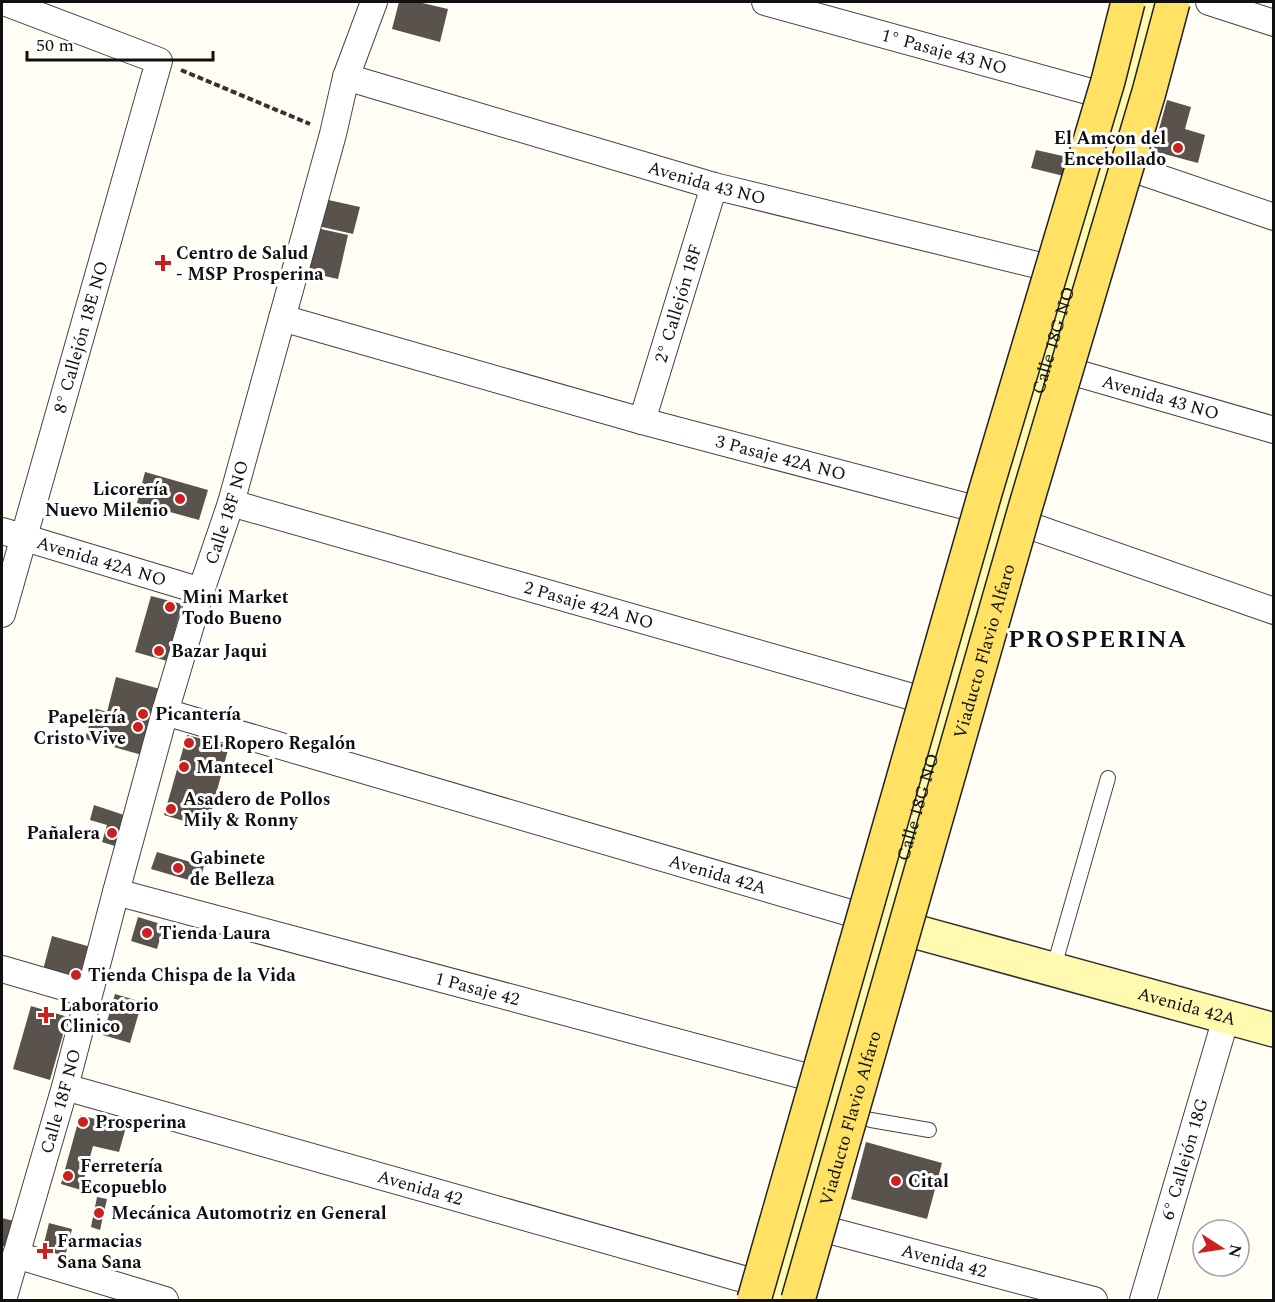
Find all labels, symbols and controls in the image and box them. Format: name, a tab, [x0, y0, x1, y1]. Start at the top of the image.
street label: 1° Pasaje 43 NO	[878, 22, 1010, 82]
scale bar	[27, 24, 213, 62]
text: 50 m	[36, 32, 74, 59]
place label: El Amcon del Encebollado	[1054, 125, 1166, 173]
marker: El Amcon del Encebollado	[1171, 141, 1185, 155]
street label: Avenida 43 NO	[645, 154, 768, 212]
place label: Centro de Salud - MSP Prosperina	[176, 240, 324, 288]
street label: 2° Callejón 18F	[648, 241, 709, 366]
marker: Centro de Salud - MSP Prosperina	[154, 254, 172, 272]
street label: 8° Callejón 18E NO	[47, 258, 116, 416]
street label: Calle 18G NO	[1025, 283, 1082, 397]
street label: Avenida 43 NO	[1098, 368, 1222, 427]
street label: 3 Pasaje 42A NO	[713, 428, 849, 488]
street label: Calle 18F NO	[198, 457, 256, 568]
place label: Licorería Nuevo Milenio	[45, 476, 169, 524]
marker: Licorería Nuevo Milenio	[173, 492, 187, 506]
street label: Avenida 42A NO	[33, 529, 170, 594]
street label: Viaducto Flavio Alfaro	[947, 561, 1022, 742]
street label: 2 Pasaje 42A NO	[521, 574, 657, 637]
place label: Mini Market Todo Bueno	[182, 584, 289, 632]
marker: Mini Market Todo Bueno	[163, 600, 177, 614]
district label: PROSPERINA	[1008, 622, 1188, 658]
place label: Bazar Jaqui	[171, 638, 267, 665]
marker: Bazar Jaqui	[152, 644, 166, 658]
place label: Picantería	[155, 701, 242, 728]
place label: Papelería Cristo Vive	[34, 704, 127, 752]
marker: Picantería	[136, 707, 150, 721]
marker: Papelería Cristo Vive	[131, 720, 145, 734]
place label: El Ropero Regalón	[201, 730, 356, 757]
marker: El Ropero Regalón	[182, 736, 196, 750]
street label: Calle 18G NO	[890, 750, 946, 864]
place label: Mantecel	[196, 754, 274, 781]
marker: Mantecel	[177, 760, 191, 774]
place label: Asadero de Pollos Mily & Ronny	[183, 786, 331, 834]
marker: Asadero de Pollos Mily & Ronny	[164, 802, 178, 816]
place label: Pañalera	[27, 820, 101, 847]
marker: Pañalera	[105, 826, 119, 840]
place label: Gabinete de Belleza	[190, 845, 276, 893]
street label: Avenida 42A	[665, 847, 770, 902]
marker: Gabinete de Belleza	[171, 861, 185, 875]
place label: Tienda Laura	[159, 920, 271, 947]
marker: Tienda Laura	[140, 926, 154, 940]
place label: Tienda Chispa de la Vida	[88, 962, 297, 989]
street label: 1 Pasaje 42	[432, 965, 523, 1013]
marker: Tienda Chispa de la Vida	[69, 968, 83, 982]
street label: Avenida 42A	[1134, 980, 1239, 1033]
place label: Laboratorio Clinico	[60, 992, 159, 1040]
marker: Laboratorio Clinico	[37, 1006, 55, 1024]
street label: Viaducto Flavio Alfaro	[813, 1028, 889, 1209]
street label: Calle 18F NO	[33, 1046, 88, 1157]
street label: 6° Callejón 18G	[1154, 1095, 1216, 1223]
place label: Prosperina	[95, 1109, 187, 1136]
marker: Prosperina	[76, 1115, 90, 1129]
place label: Ferretería Ecopueblo	[80, 1153, 167, 1201]
street label: Avenida 42	[374, 1163, 466, 1213]
place label: Cital	[908, 1168, 949, 1195]
marker: Ferretería Ecopueblo	[61, 1169, 75, 1183]
marker: Cital	[889, 1174, 903, 1188]
place label: Mecánica Automotriz en General	[111, 1200, 387, 1227]
marker: Mecánica Automotriz en General	[92, 1206, 106, 1220]
north arrow	[1191, 1218, 1251, 1278]
place label: Farmacias Sana Sana	[57, 1228, 142, 1276]
street label: Avenida 42	[898, 1237, 990, 1285]
text: N	[1222, 1242, 1248, 1260]
marker: Farmacias Sana Sana	[38, 1244, 52, 1258]

